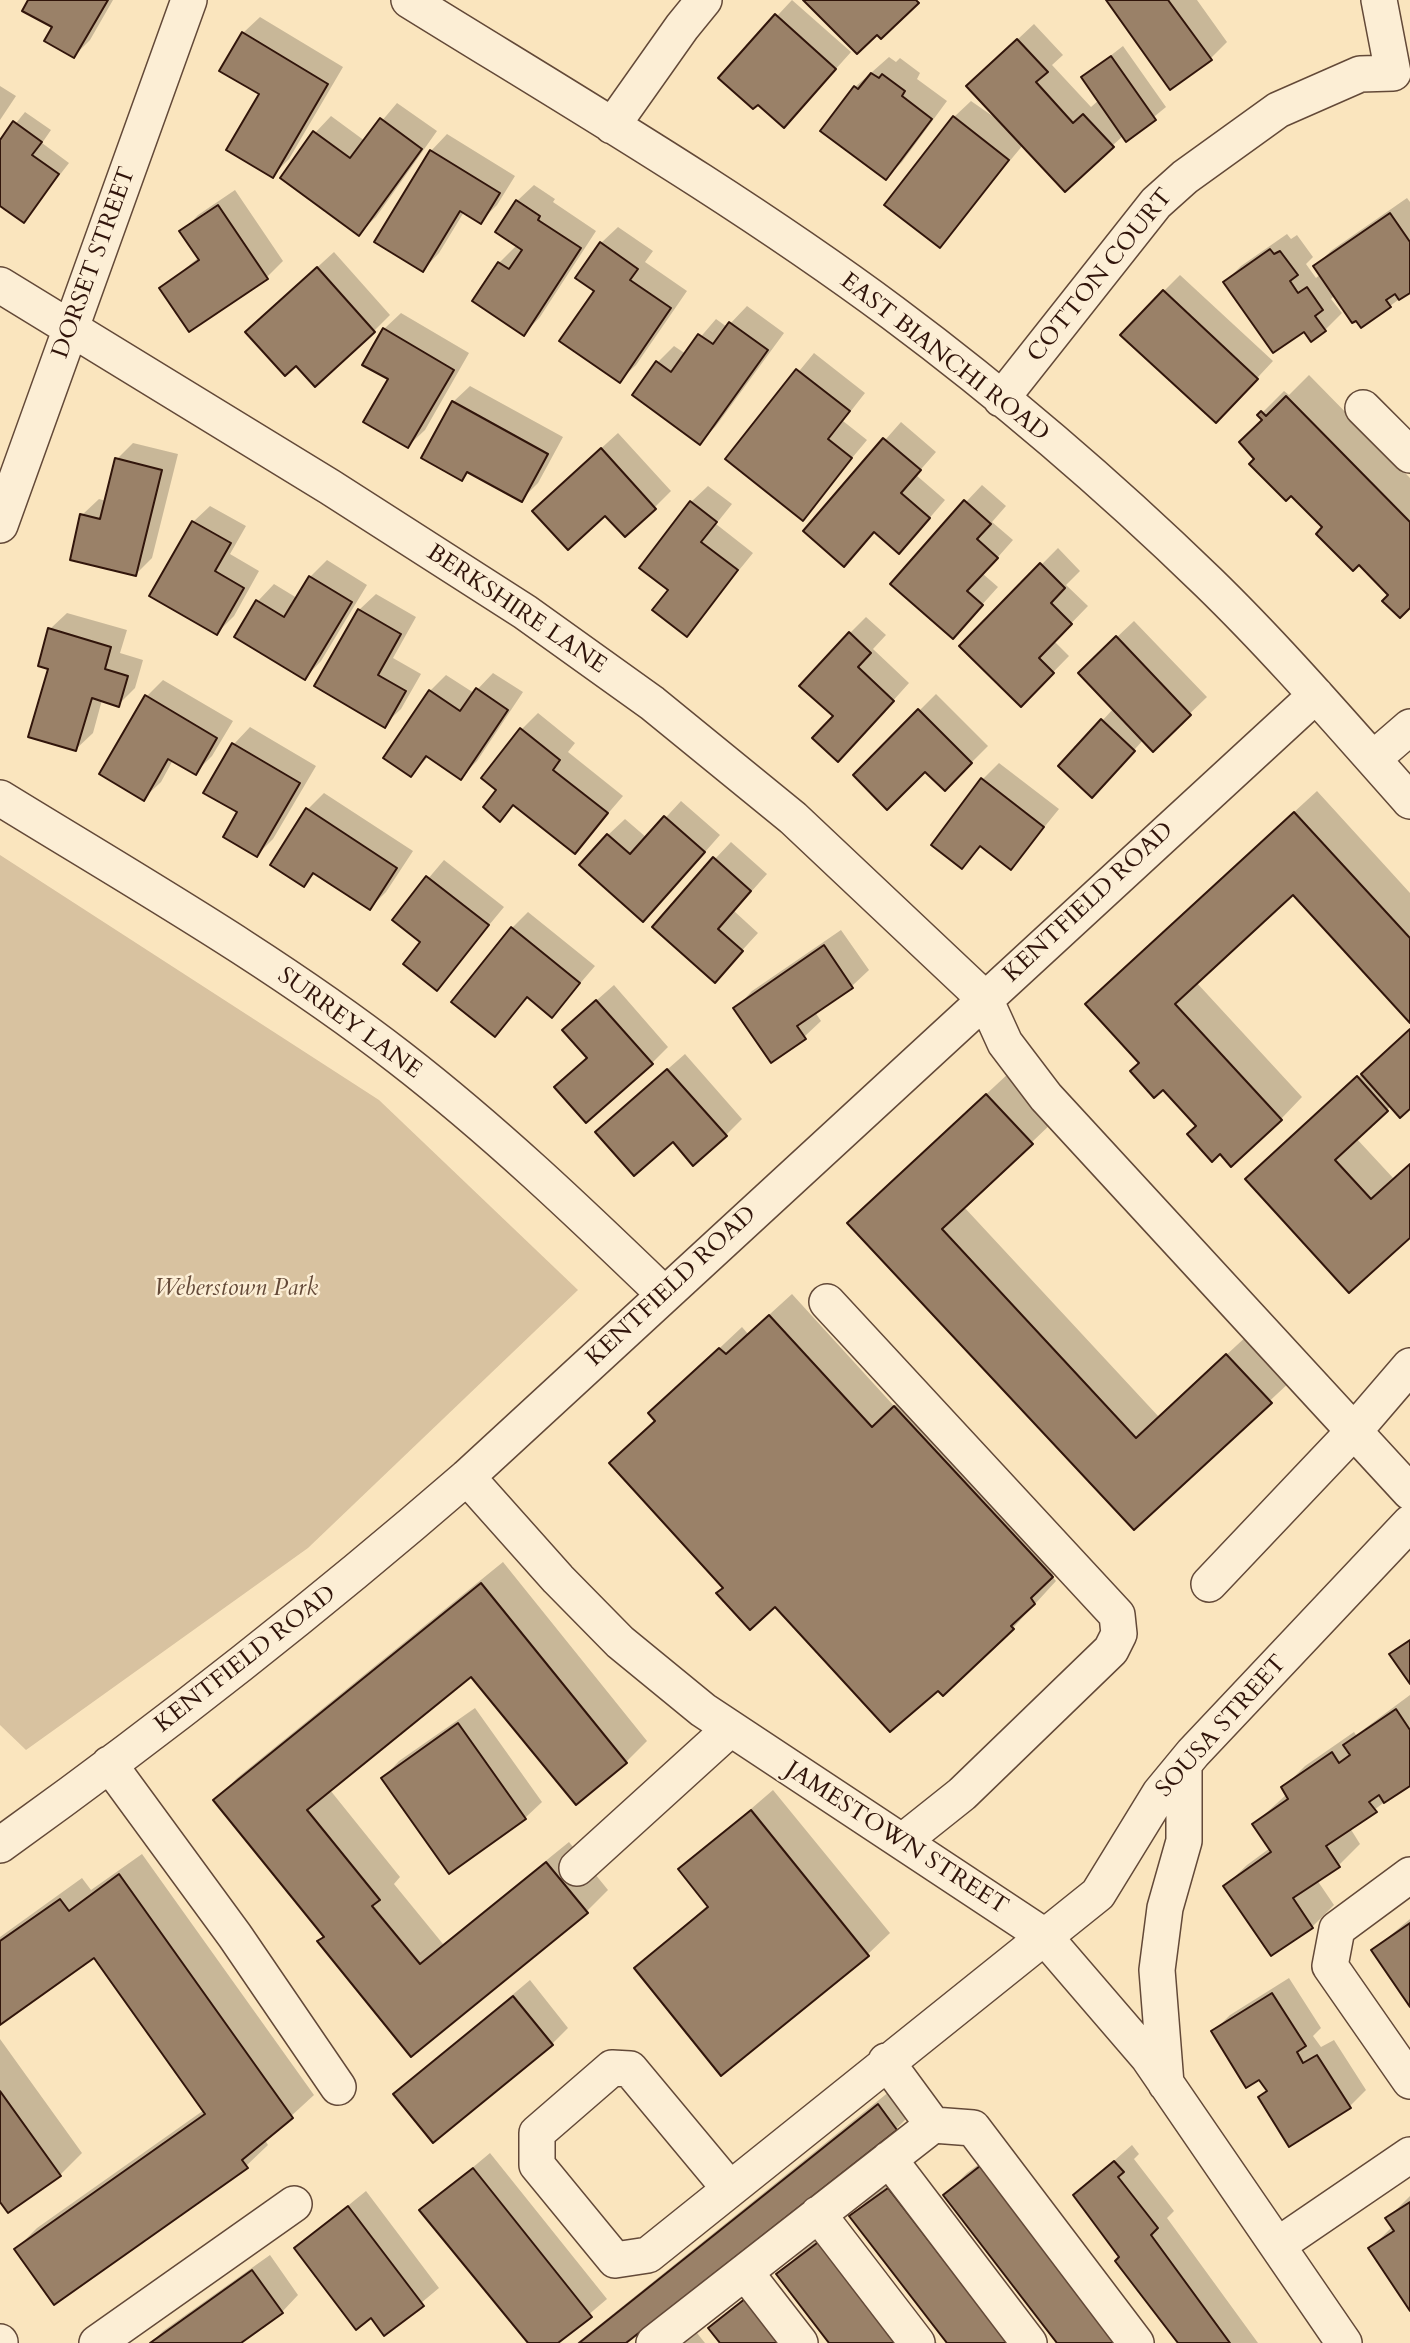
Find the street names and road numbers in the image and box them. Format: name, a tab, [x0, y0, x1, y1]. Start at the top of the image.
street label: DORSET STREET	[47, 164, 143, 362]
street label: COTTON COURT	[1022, 183, 1180, 369]
street label: EAST BIANCHI ROAD	[834, 268, 1054, 448]
street label: BERKSHIRE LANE	[421, 539, 611, 681]
street label: KENTFIELD ROAD	[998, 817, 1180, 989]
street label: SURREY LANE	[271, 962, 427, 1086]
street label: KENTFIELD ROAD	[581, 1201, 763, 1373]
street label: KENTFIELD ROAD	[150, 1580, 342, 1740]
street label: SOUSA STREET	[1151, 1650, 1293, 1804]
street label: JAMESTOWN STREET	[779, 1756, 1013, 1922]

